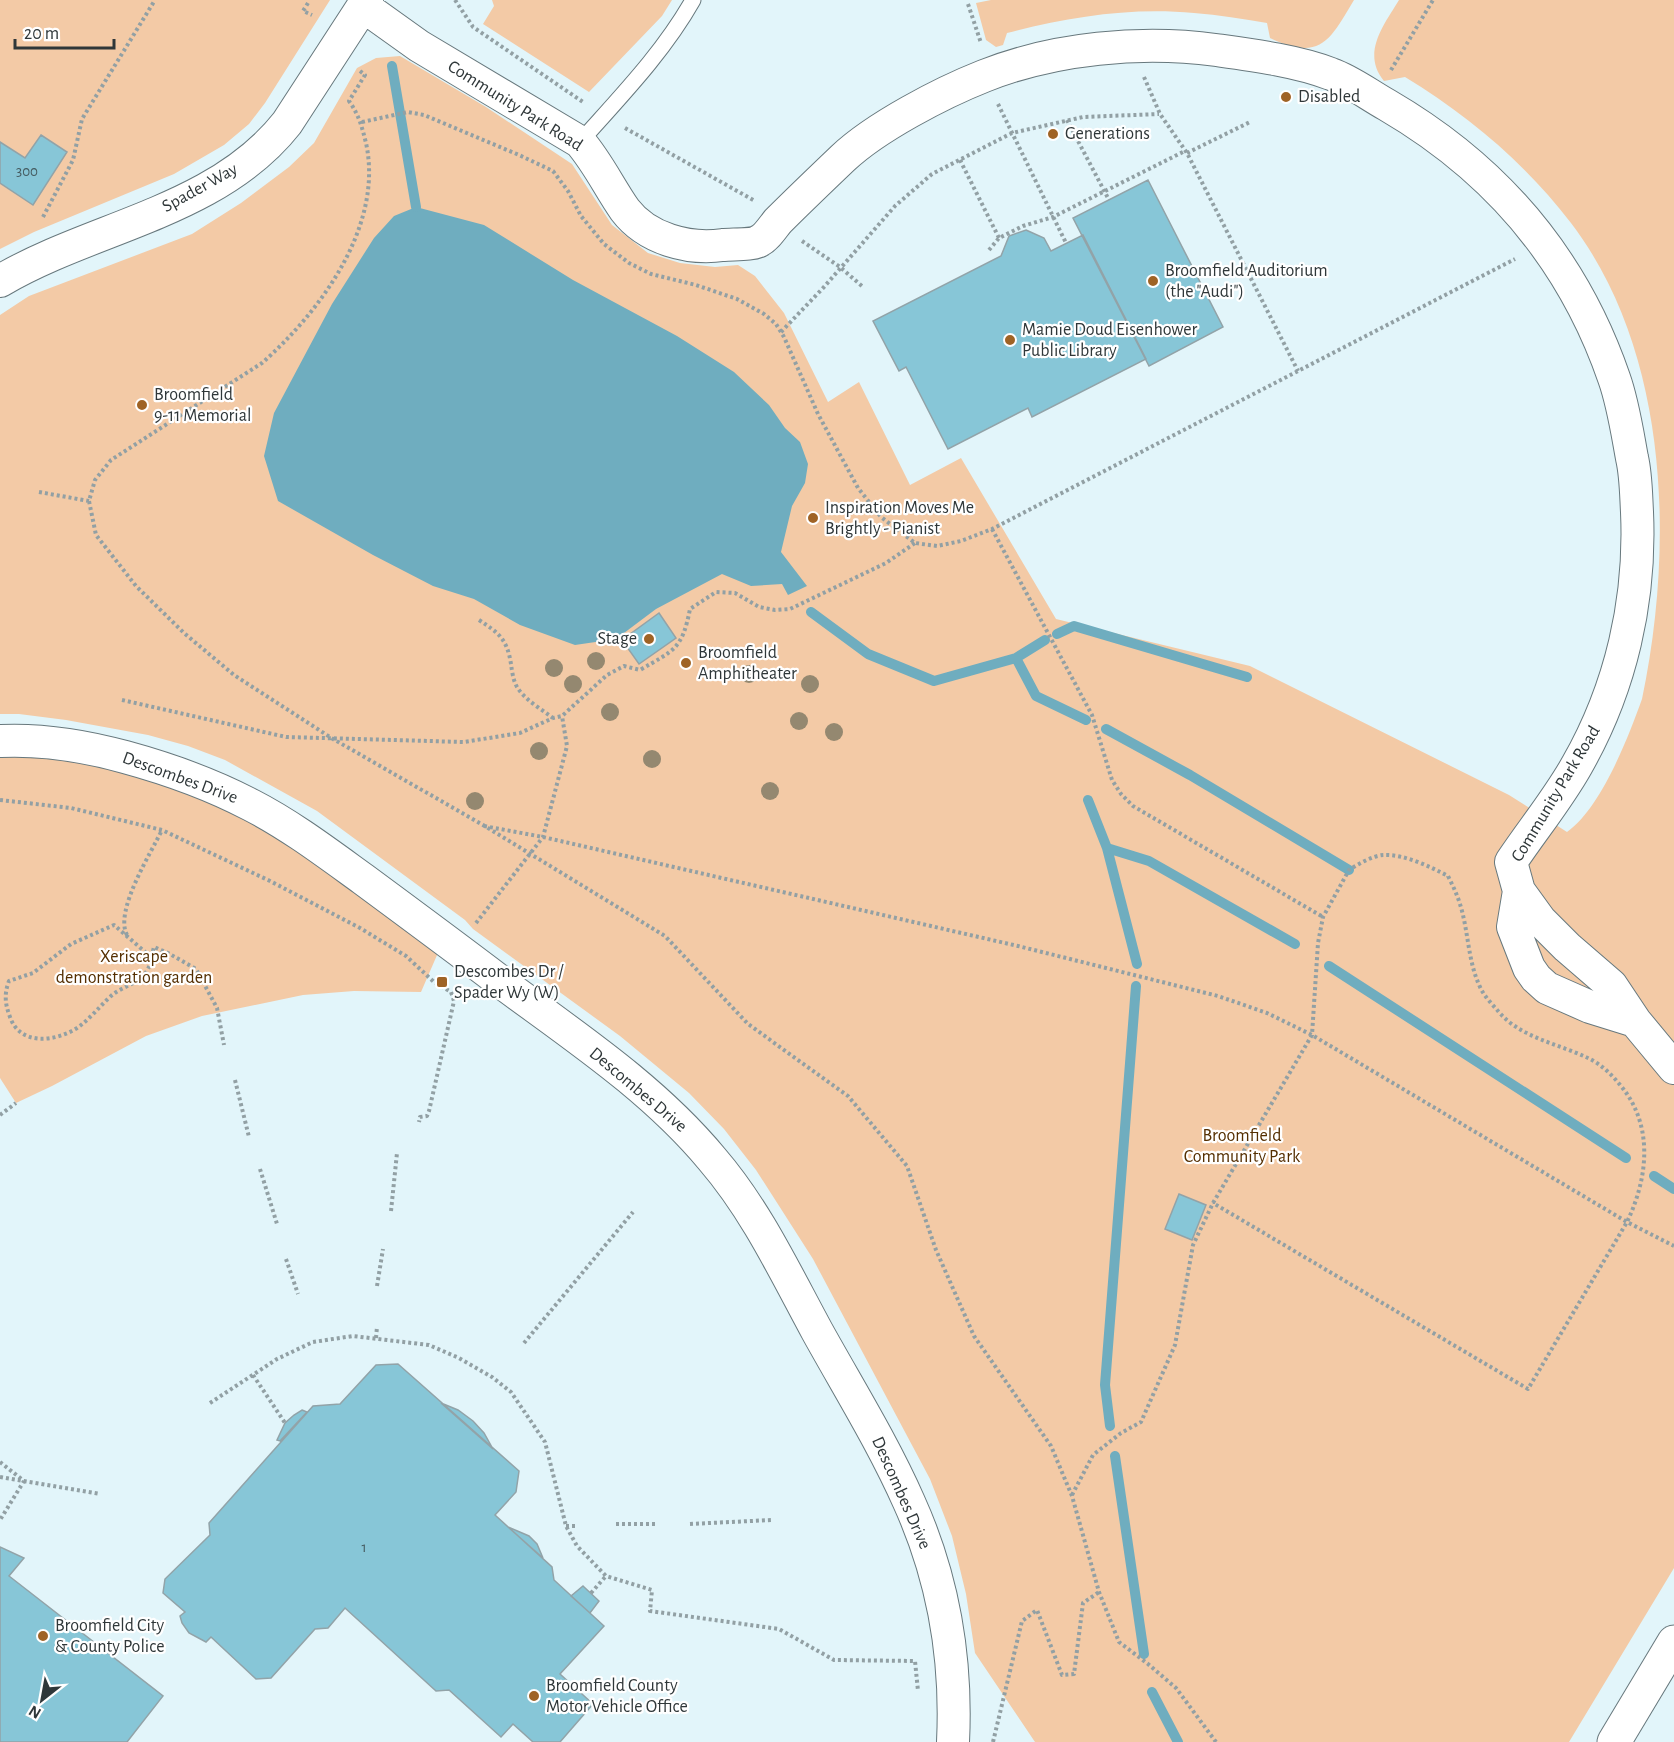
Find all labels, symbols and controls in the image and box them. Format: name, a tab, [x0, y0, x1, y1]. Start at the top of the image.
scale bar	[15, 12, 114, 50]
text: 20 m	[24, 25, 59, 43]
street label: Community Park Road	[444, 57, 586, 155]
place label: Disabled	[1298, 88, 1360, 106]
marker: Disabled	[1279, 90, 1293, 104]
place label: Generations	[1065, 125, 1150, 143]
marker: Generations	[1046, 127, 1060, 141]
street label: Spader Way	[159, 160, 241, 216]
house number: 300	[16, 164, 38, 179]
place label: Broomfield Auditorium (the "Audi")	[1165, 262, 1328, 301]
marker: Broomfield Auditorium (the "Audi")	[1146, 274, 1160, 288]
place label: Mamie Doud Eisenhower Public Library	[1022, 321, 1198, 360]
marker: Mamie Doud Eisenhower Public Library	[1003, 333, 1017, 347]
place label: Broomfield 9-11 Memorial	[154, 386, 251, 425]
marker: Broomfield 9-11 Memorial	[135, 398, 149, 412]
place label: Inspiration Moves Me Brightly - Pianist	[825, 499, 974, 538]
marker: Inspiration Moves Me Brightly - Pianist	[806, 511, 820, 525]
place label: Stage	[597, 630, 637, 648]
marker: Stage	[642, 632, 656, 646]
place label: Broomfield Amphitheater	[698, 644, 797, 683]
marker: Broomfield Amphitheater	[679, 656, 693, 670]
street label: Community Park Road	[1508, 723, 1604, 865]
street label: Descombes Drive	[120, 749, 240, 807]
park label: Xeriscape demonstration garden	[56, 948, 212, 987]
place label: Descombes Dr / Spader Wy (W)	[454, 963, 564, 1002]
marker: Descombes Dr / Spader Wy (W)	[435, 975, 449, 989]
street label: Descombes Drive	[586, 1044, 690, 1136]
park label: Broomfield Community Park	[1184, 1127, 1301, 1166]
street label: Descombes Drive	[868, 1434, 934, 1552]
house number: 1	[361, 1540, 367, 1555]
place label: Broomfield City & County Police	[55, 1617, 164, 1656]
marker: Broomfield City & County Police	[36, 1629, 50, 1643]
north arrow	[12, 1670, 72, 1730]
place label: Broomfield County Motor Vehicle Office	[546, 1677, 688, 1716]
marker: Broomfield County Motor Vehicle Office	[527, 1689, 541, 1703]
text: N	[26, 1702, 44, 1722]

